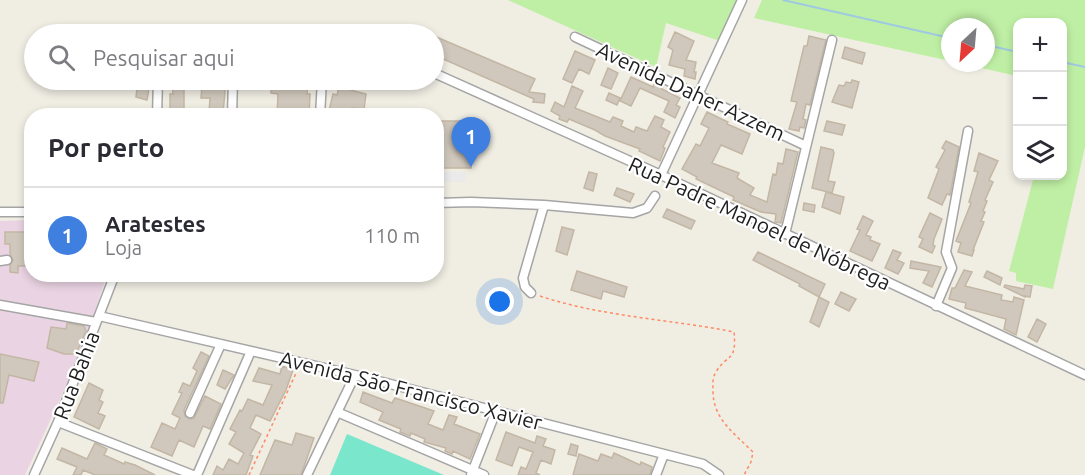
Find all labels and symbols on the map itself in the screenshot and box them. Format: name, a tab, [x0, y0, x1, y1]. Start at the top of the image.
north arrow	[941, 18, 995, 72]
street label: Avenida Daher Azzem	[593, 37, 789, 145]
pin: 1	[452, 118, 490, 167]
street label: Rua Padre Manoel de Nóbrega	[625, 152, 895, 294]
your location	[485, 287, 514, 316]
street label: Rua Bahia	[48, 327, 104, 423]
street label: Avenida São Francisco Xavier	[277, 346, 545, 434]

